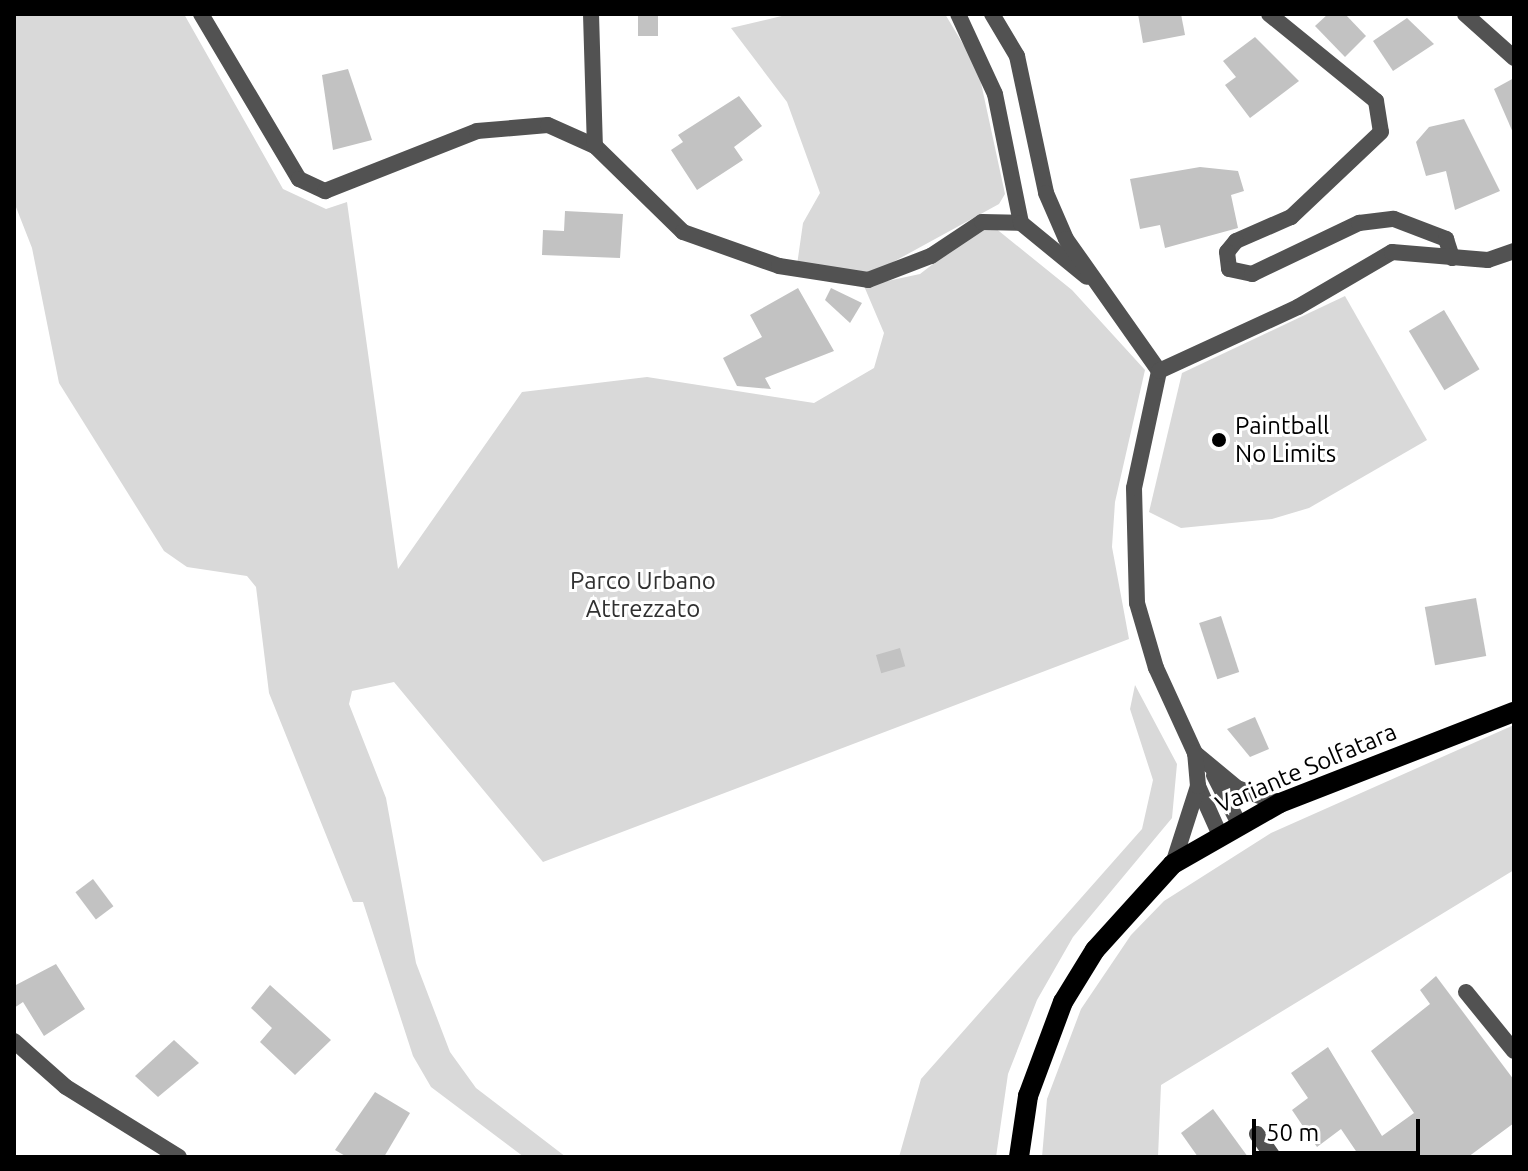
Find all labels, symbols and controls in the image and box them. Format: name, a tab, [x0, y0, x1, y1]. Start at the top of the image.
place label: Paintball No Limits	[1235, 412, 1336, 468]
marker: Paintball No Limits	[1210, 431, 1228, 449]
park label: Parco Urbano Attrezzato	[570, 567, 716, 623]
street label: Variante Solfatara	[1211, 717, 1401, 819]
scale bar	[1256, 1103, 1424, 1153]
text: 50 m	[1266, 1119, 1319, 1146]

